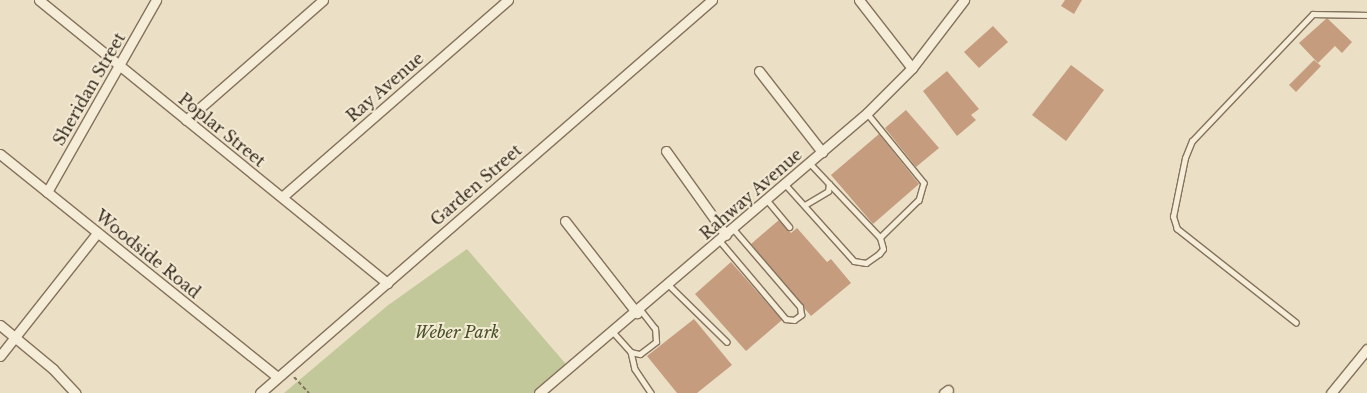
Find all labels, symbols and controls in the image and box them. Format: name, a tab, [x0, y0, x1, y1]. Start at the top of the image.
street label: Sheridan Street	[49, 29, 129, 149]
street label: Ray Avenue	[342, 48, 428, 126]
street label: Poplar Street	[175, 89, 269, 171]
street label: Garden Street	[427, 140, 525, 230]
street label: Rahway Avenue	[696, 144, 806, 244]
street label: Woodside Road	[92, 206, 204, 302]
park label: Weber Park	[415, 322, 499, 342]

